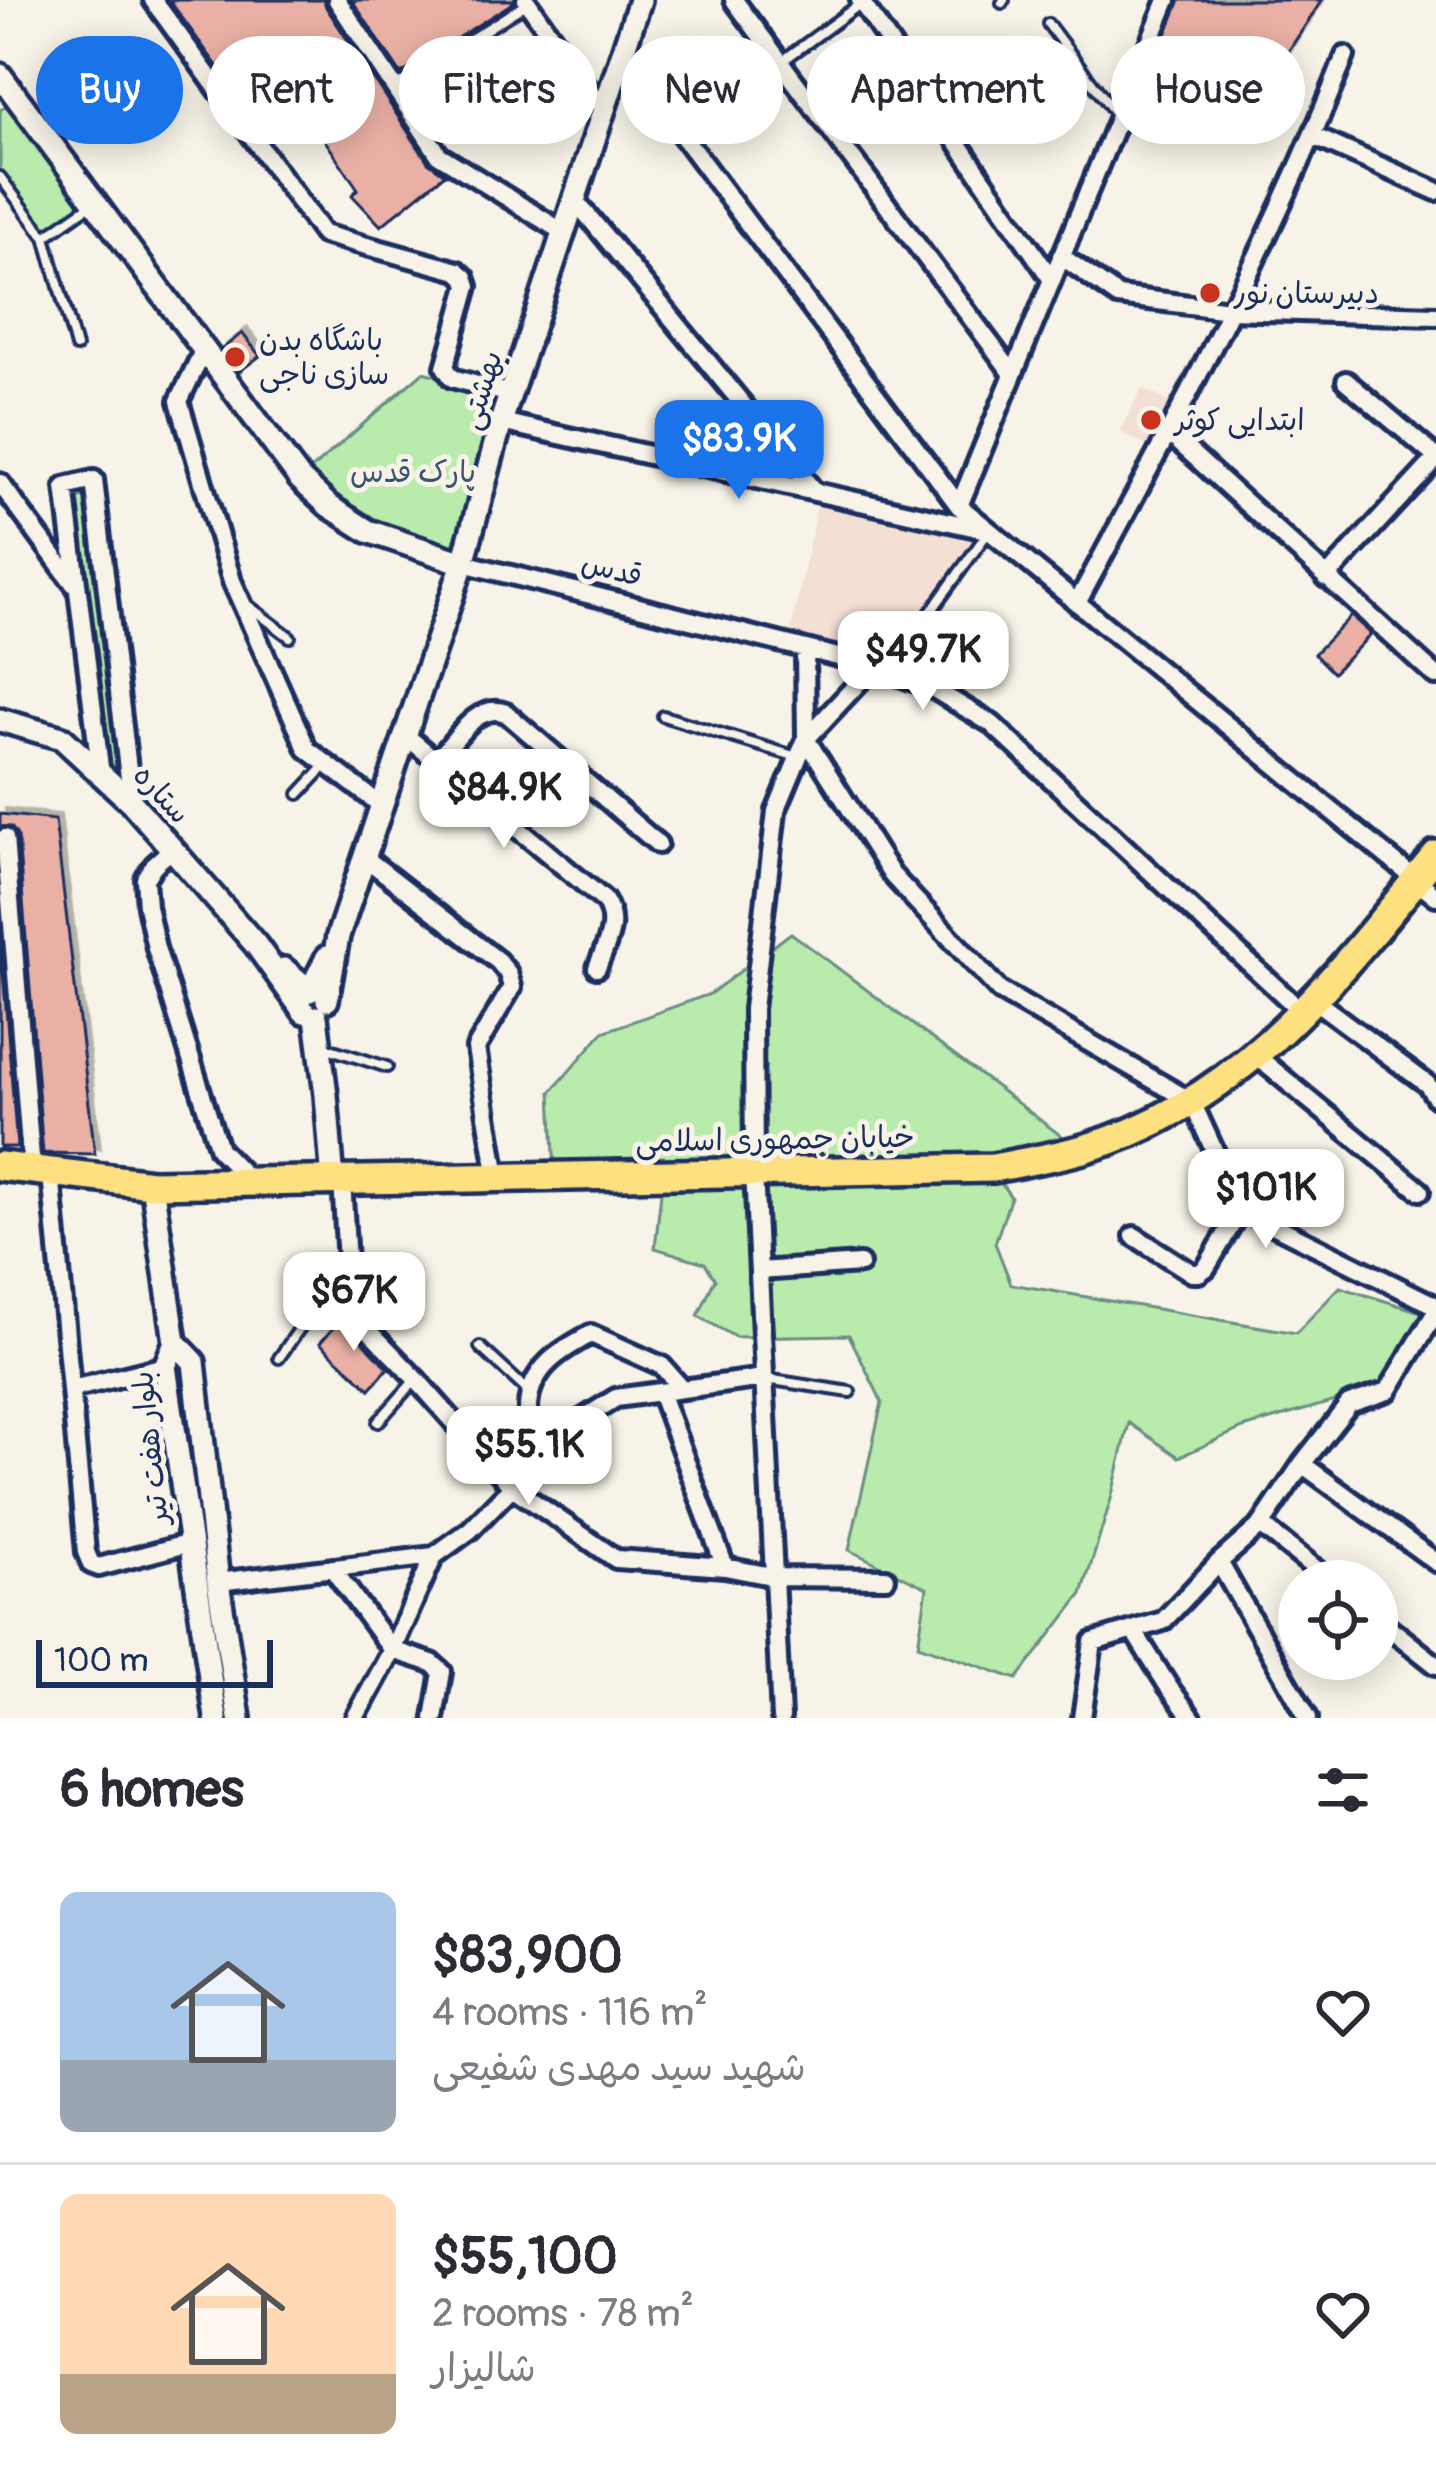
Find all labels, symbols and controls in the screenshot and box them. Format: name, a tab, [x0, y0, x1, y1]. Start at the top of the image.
chip: Buy	[36, 36, 183, 144]
chip: Rent	[207, 36, 375, 144]
chip: Filters	[399, 36, 597, 144]
chip: New	[621, 36, 783, 144]
chip: Apartment	[807, 36, 1087, 144]
chip: House	[1111, 36, 1305, 144]
place label: دبیرستان نور	[1233, 275, 1379, 312]
marker: دبیرستان نور	[1197, 280, 1223, 306]
place label: باشگاه بدن سازی ناجی	[259, 322, 389, 393]
marker: باشگاه بدن سازی ناجی	[222, 344, 248, 370]
street label: بهشتی	[452, 346, 511, 434]
pin: $83.9K	[641, 400, 837, 502]
place label: ابتدایی کوثر	[1172, 402, 1305, 439]
marker: ابتدایی کوثر	[1138, 407, 1164, 433]
text: $83.9K	[682, 414, 796, 463]
park label: پارک قدس	[350, 454, 476, 491]
street label: قدس	[578, 544, 646, 595]
pin: $49.7K	[825, 611, 1021, 713]
text: $49.7K	[865, 625, 981, 674]
pin: $84.9K	[406, 749, 602, 851]
street label: ستاره	[125, 757, 198, 832]
text: $84.9K	[446, 763, 562, 812]
street label: خیابان جمهوری اسلامی	[635, 1119, 915, 1161]
pin: $101K	[1182, 1149, 1350, 1251]
text: $101K	[1215, 1163, 1317, 1212]
pin: $67K	[283, 1252, 425, 1354]
text: $67K	[310, 1266, 398, 1315]
street label: بلوار هفت تیر	[124, 1369, 177, 1530]
pin: $55.1K	[431, 1406, 627, 1508]
text: $55.1K	[474, 1420, 584, 1469]
map controls	[1278, 1560, 1398, 1680]
button: locate	[1278, 1560, 1398, 1680]
scale bar	[36, 1634, 273, 1687]
text: 100 m	[54, 1640, 148, 1681]
icon: filters	[1310, 1757, 1376, 1823]
text: 6 homes	[60, 1758, 244, 1822]
text: $83,900	[432, 1924, 623, 1988]
icon: home	[156, 1940, 300, 2084]
icon: heart	[1310, 1979, 1376, 2045]
text: 4 rooms · 116 m²	[432, 1988, 708, 2037]
text: شهید سید مهدی شفیعی	[432, 2043, 806, 2092]
text: $55,100	[432, 2225, 618, 2289]
icon: home	[156, 2242, 300, 2386]
icon: heart	[1310, 2281, 1376, 2347]
text: 2 rooms · 78 m²	[432, 2289, 694, 2338]
text: شالیزار	[432, 2344, 536, 2393]

